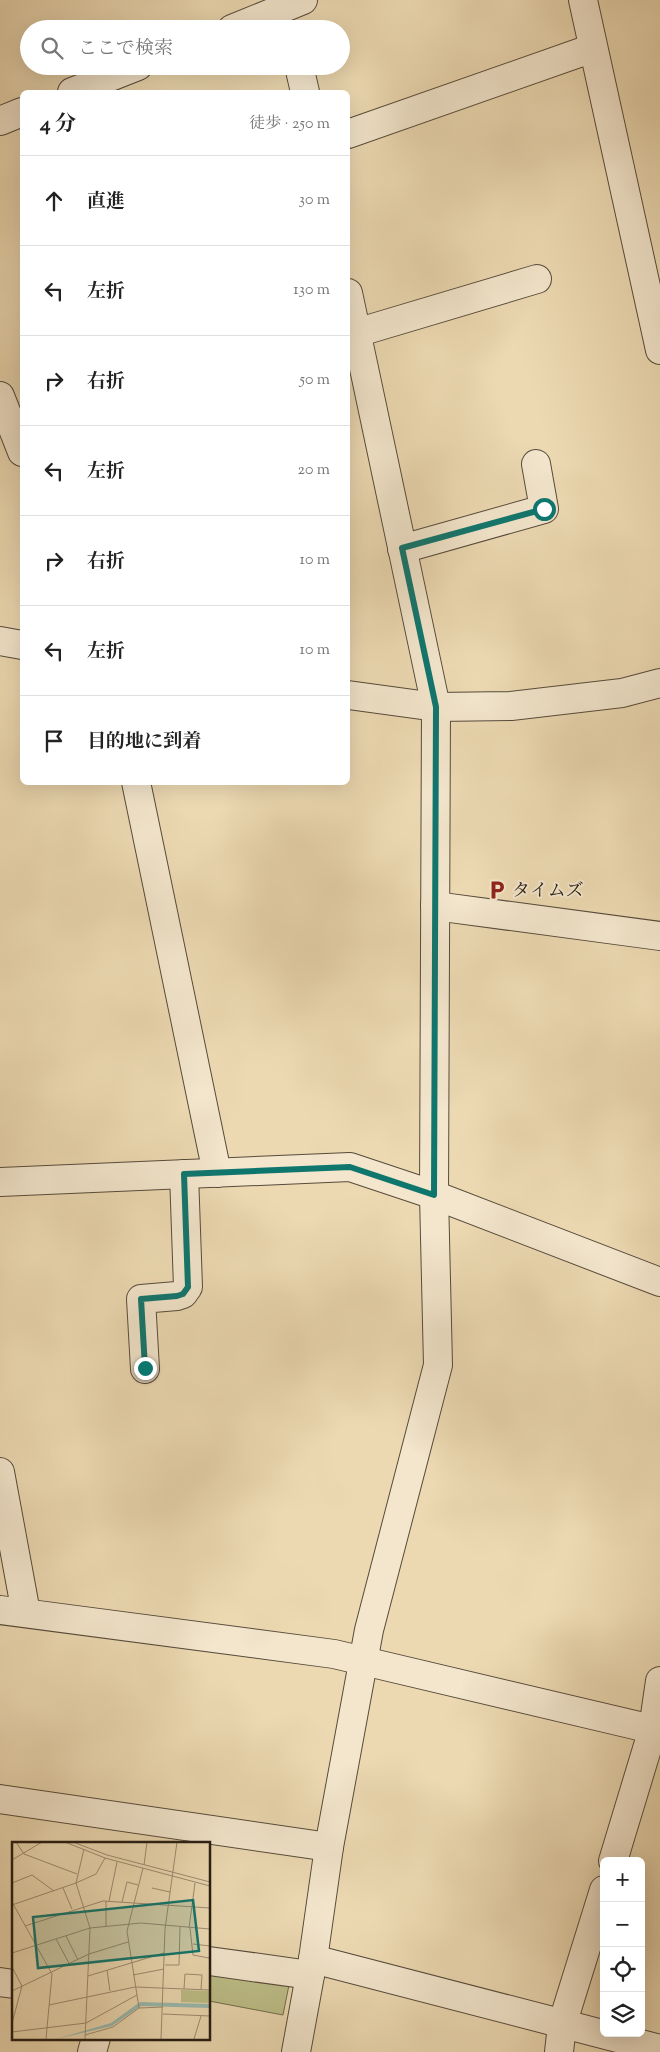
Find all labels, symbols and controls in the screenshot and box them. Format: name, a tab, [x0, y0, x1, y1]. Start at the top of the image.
search box	[20, 20, 350, 75]
icon: search	[38, 34, 66, 62]
text: ここで検索	[78, 36, 173, 63]
text: 4 分	[40, 110, 76, 140]
text: 徒歩 · 250 m	[249, 113, 330, 136]
icon: ahead	[40, 187, 68, 215]
text: 直進	[87, 189, 125, 216]
text: 30 m	[299, 189, 330, 212]
icon: left	[40, 277, 68, 305]
text: 左折	[87, 279, 125, 306]
text: 130 m	[293, 279, 330, 302]
icon: right	[40, 367, 68, 395]
text: 右折	[87, 369, 125, 396]
text: 50 m	[299, 369, 330, 392]
icon: left	[40, 457, 68, 485]
text: 左折	[87, 459, 125, 486]
text: 20 m	[297, 459, 330, 482]
route start	[533, 498, 556, 521]
icon: right	[40, 547, 68, 575]
text: 右折	[87, 549, 125, 576]
text: 10 m	[300, 549, 330, 572]
icon: left	[40, 637, 68, 665]
text: 左折	[87, 639, 125, 666]
text: 10 m	[300, 639, 330, 662]
icon: arrive	[40, 727, 68, 755]
text: 目的地に到着	[87, 729, 201, 756]
parking icon: タイムズ	[486, 879, 508, 901]
place label: タイムズ	[512, 879, 584, 905]
route end	[134, 1357, 157, 1380]
inset map	[12, 1842, 210, 2040]
map controls	[600, 1857, 645, 2037]
button: +	[600, 1857, 645, 1902]
button: −	[600, 1902, 645, 1947]
button: locate	[600, 1947, 645, 1992]
button: layers	[600, 1992, 645, 2037]

